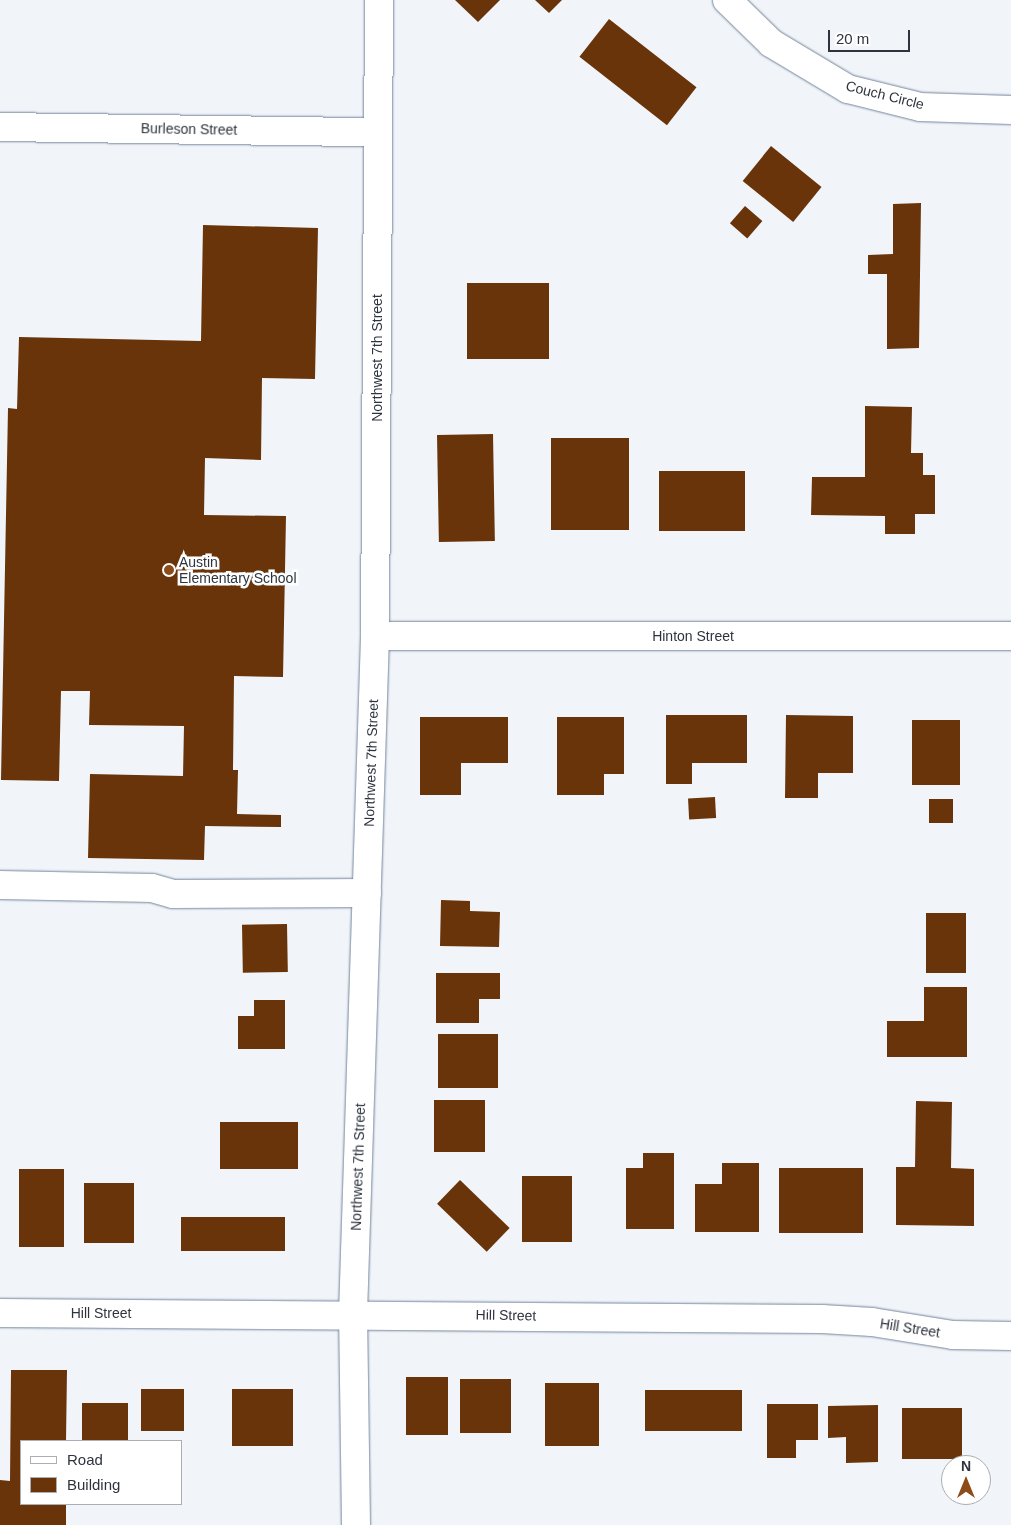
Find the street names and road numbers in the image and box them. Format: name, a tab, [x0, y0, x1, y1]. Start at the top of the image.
street label: Couch Circle	[844, 77, 926, 113]
street label: Burleson Street	[141, 120, 237, 138]
street label: Northwest 7th Street	[369, 294, 385, 422]
street label: Hinton Street	[652, 628, 734, 644]
street label: Northwest 7th Street	[360, 699, 382, 827]
street label: Northwest 7th Street	[347, 1103, 369, 1231]
street label: Hill Street	[71, 1305, 131, 1321]
street label: Hill Street	[476, 1306, 536, 1324]
street label: Hill Street	[879, 1315, 941, 1341]

